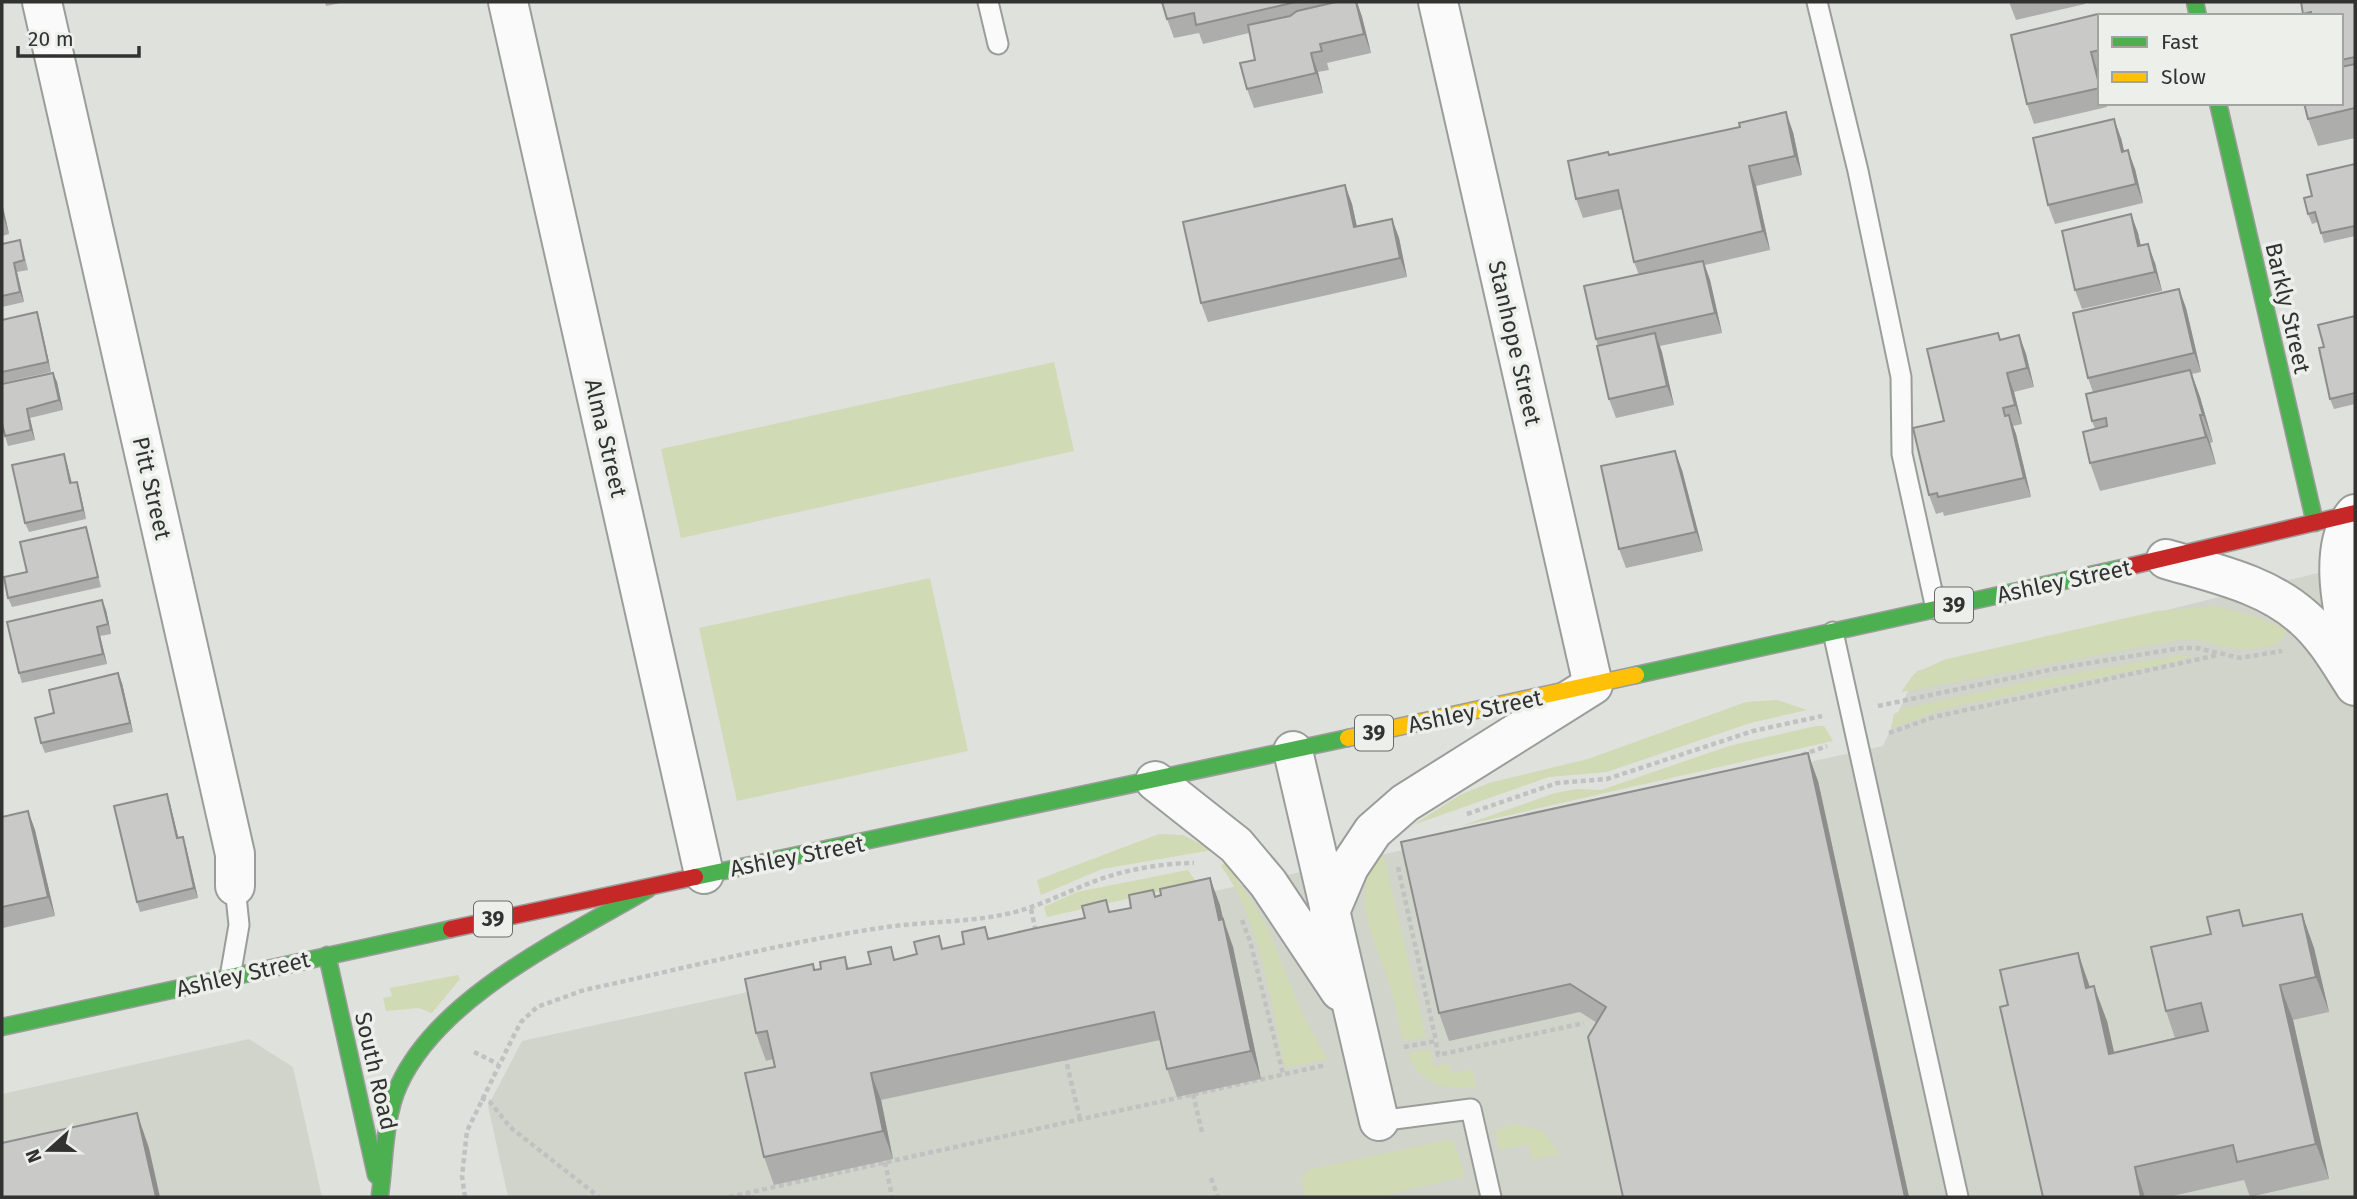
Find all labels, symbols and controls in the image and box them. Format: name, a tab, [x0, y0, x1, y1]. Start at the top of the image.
scale bar	[18, 14, 138, 58]
legend	[2098, 14, 2343, 105]
text: 20 m	[28, 26, 74, 52]
text: Fast	[2161, 29, 2199, 55]
text: Slow	[2161, 64, 2206, 90]
street label: Barkly Street	[2259, 240, 2317, 377]
street label: Stanhope Street	[1482, 258, 1548, 429]
street label: Alma Street	[579, 376, 633, 501]
street label: Pitt Street	[127, 434, 178, 543]
street label: Ashley Street	[1994, 553, 2134, 609]
road number: 39	[1935, 588, 1973, 622]
street label: Ashley Street	[1405, 683, 1545, 739]
road number: 39	[1355, 716, 1393, 750]
street label: Ashley Street	[727, 829, 867, 883]
road number: 39	[474, 902, 512, 936]
street label: Ashley Street	[173, 945, 313, 1003]
street label: South Road	[349, 1009, 403, 1133]
north arrow	[14, 1115, 84, 1185]
text: N	[21, 1146, 47, 1166]

